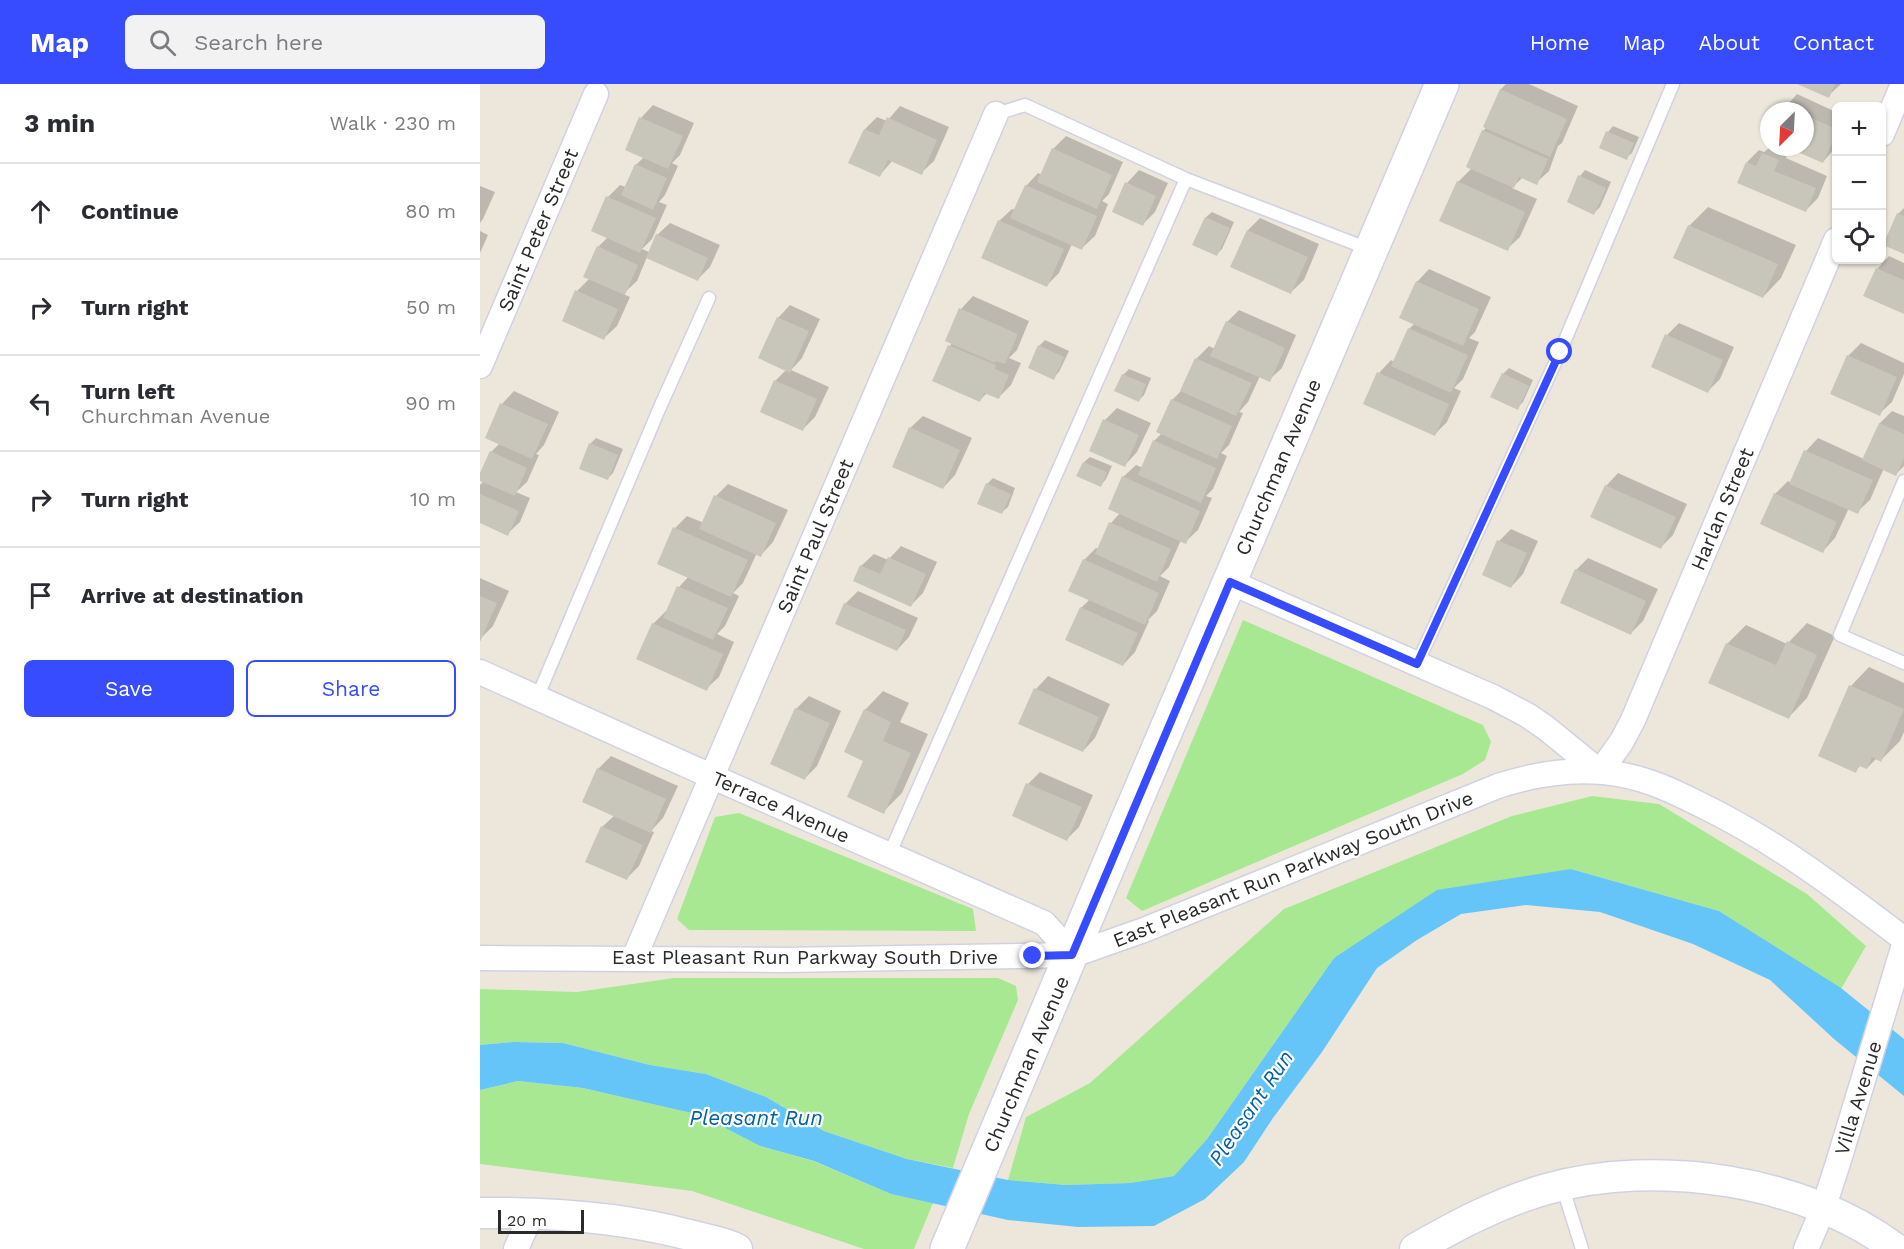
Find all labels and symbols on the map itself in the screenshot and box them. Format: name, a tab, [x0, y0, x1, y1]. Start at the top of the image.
north arrow	[1760, 102, 1814, 156]
street label: Saint Peter Street	[493, 144, 583, 315]
route start	[1546, 338, 1572, 364]
street label: Churchman Avenue	[1230, 375, 1326, 559]
street label: Harlan Street	[1685, 444, 1759, 574]
street label: Saint Paul Street	[772, 455, 859, 617]
street label: Terrace Avenue	[708, 766, 854, 848]
street label: East Pleasant Run Parkway South Drive	[1109, 786, 1477, 952]
route end	[1019, 942, 1045, 968]
street label: East Pleasant Run Parkway South Drive	[612, 945, 998, 969]
street label: Churchman Avenue	[978, 972, 1074, 1156]
street label: Villa Avenue	[1829, 1038, 1887, 1158]
water label: Pleasant Run	[1203, 1045, 1298, 1170]
water label: Pleasant Run	[689, 1105, 823, 1130]
scale bar	[498, 1207, 584, 1234]

